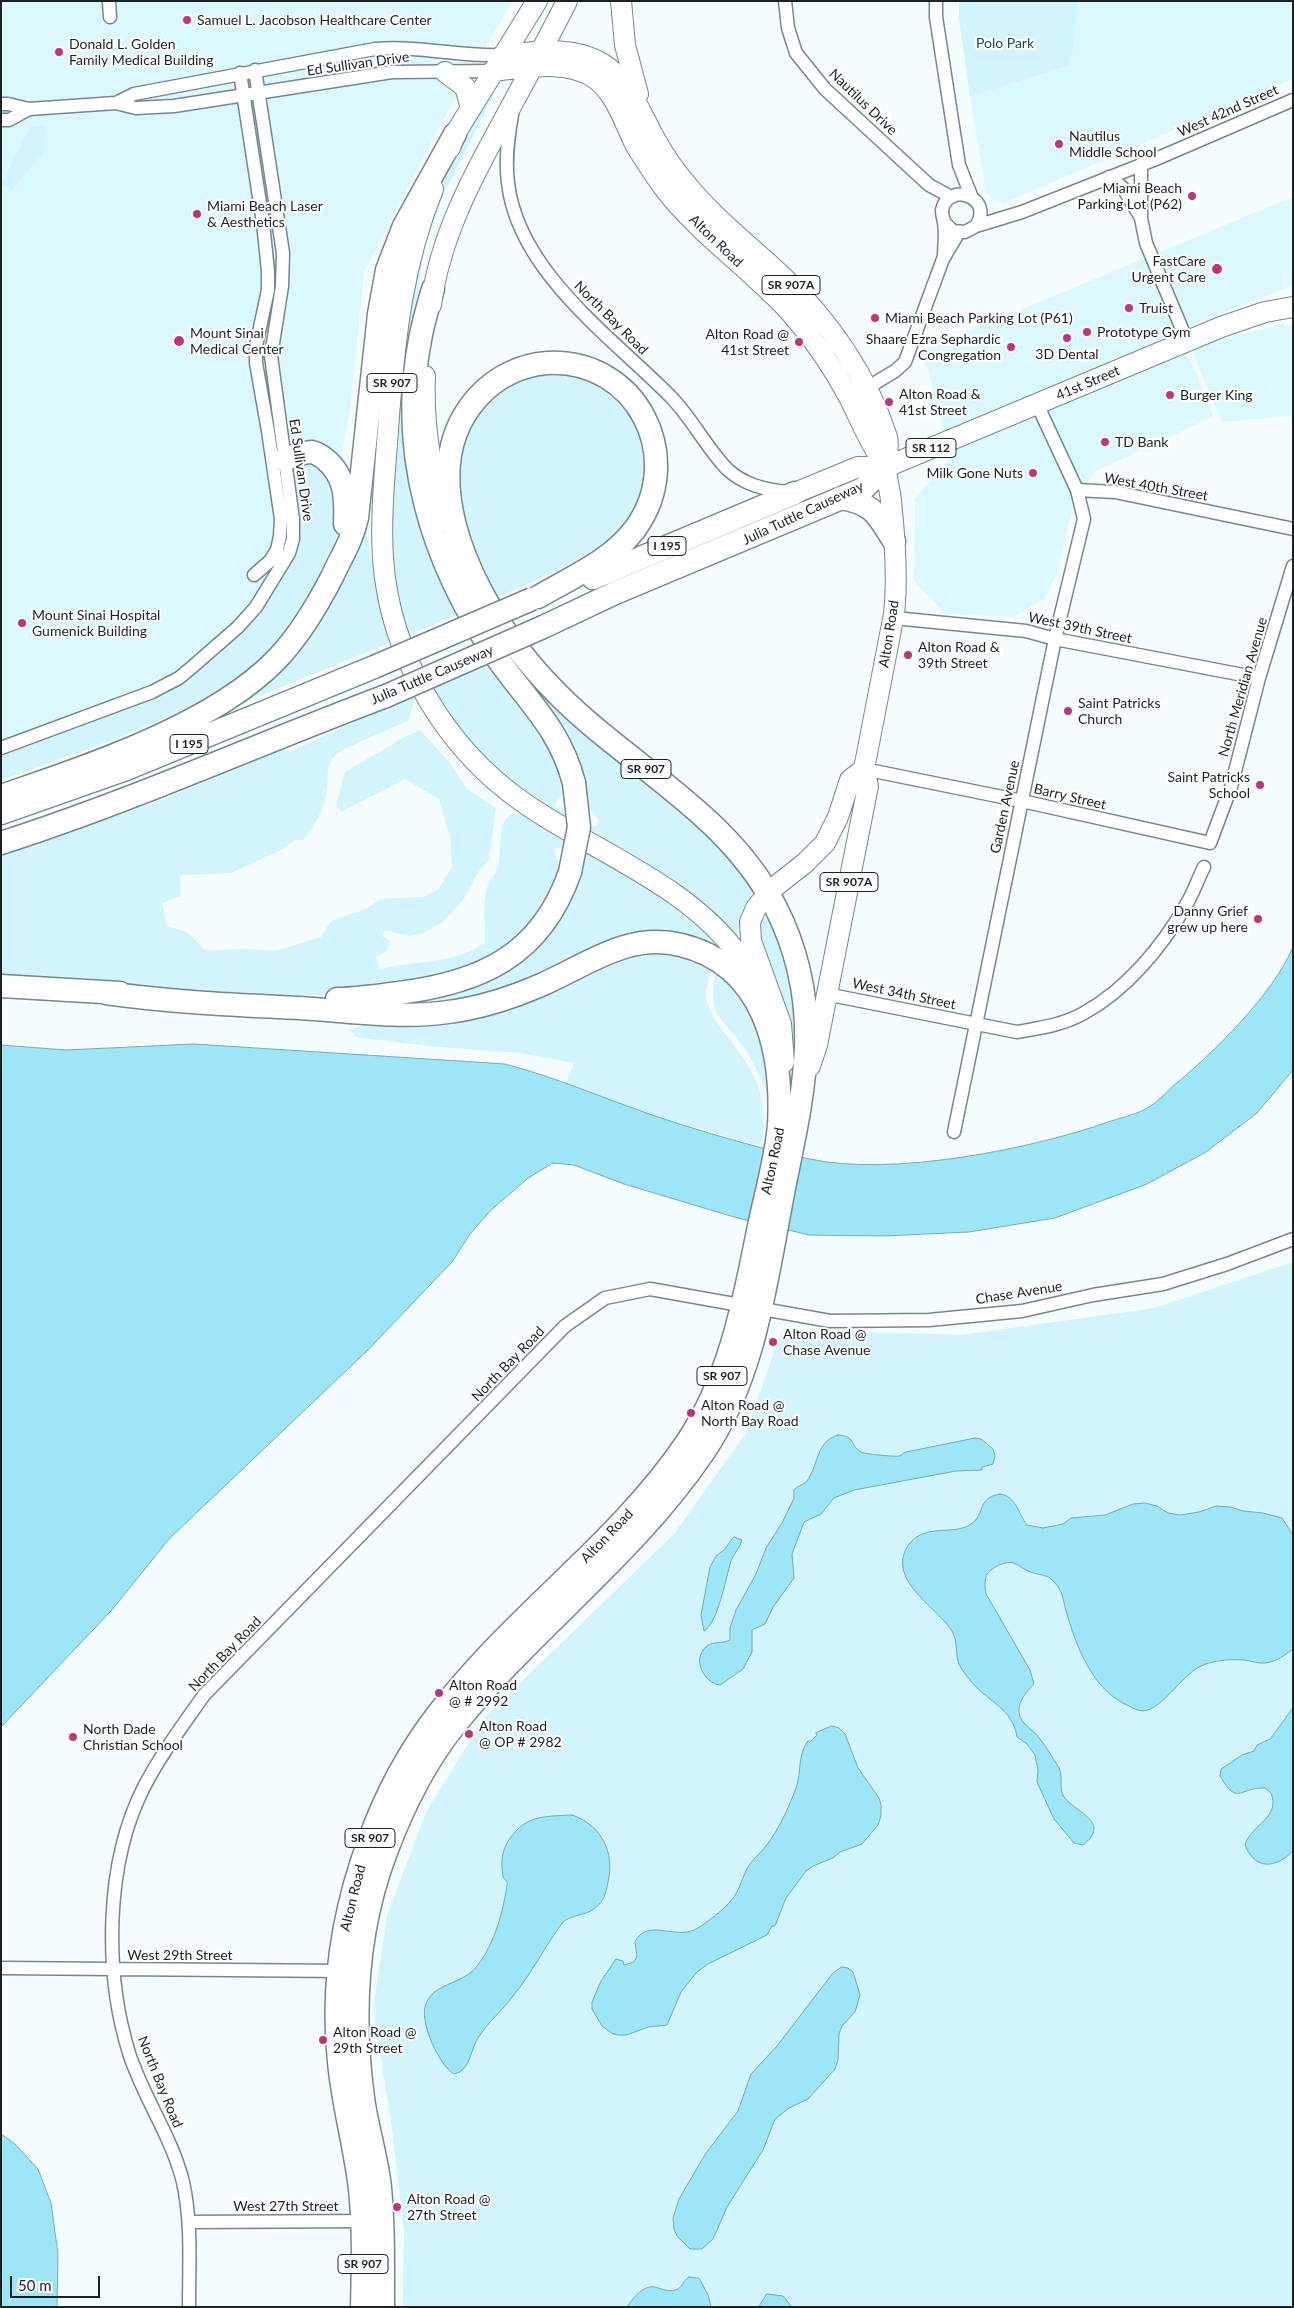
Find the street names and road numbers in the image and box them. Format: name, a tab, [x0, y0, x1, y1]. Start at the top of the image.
street label: Ed Sullivan Drive	[306, 48, 410, 80]
street label: Nautilus Drive	[826, 65, 900, 139]
street label: West 42nd Street	[1175, 81, 1281, 141]
street label: Alton Road	[686, 211, 746, 271]
road number: SR 907A	[762, 276, 820, 294]
street label: North Bay Road	[571, 278, 651, 358]
street label: 41st Street	[1054, 362, 1122, 404]
road number: SR 907	[367, 373, 417, 392]
street label: Ed Sullivan Drive	[285, 418, 317, 522]
road number: SR 112	[906, 438, 956, 458]
street label: West 40th Street	[1103, 470, 1209, 504]
street label: Julia Tuttle Causeway	[740, 478, 866, 548]
road number: I 195	[648, 536, 686, 556]
street label: Alton Road	[875, 599, 903, 669]
street label: West 39th Street	[1027, 609, 1133, 647]
street label: North Meridian Avenue	[1215, 615, 1271, 759]
street label: Julia Tuttle Causeway	[368, 642, 496, 708]
road number: I 195	[170, 734, 208, 754]
street label: Garden Avenue	[987, 759, 1023, 855]
road number: SR 907	[621, 760, 671, 779]
street label: Barry Street	[1032, 781, 1108, 813]
road number: SR 907A	[820, 872, 878, 892]
street label: West 34th Street	[851, 975, 957, 1013]
street label: Alton Road	[758, 1126, 788, 1196]
street label: Chase Avenue	[974, 1278, 1064, 1308]
street label: North Bay Road	[468, 1323, 548, 1405]
road number: SR 907	[697, 1366, 747, 1385]
street label: Alton Road	[577, 1506, 637, 1566]
street label: North Bay Road	[185, 1613, 265, 1695]
road number: SR 907	[345, 1829, 395, 1848]
street label: Alton Road	[337, 1863, 369, 1933]
street label: West 29th Street	[127, 1947, 233, 1963]
street label: North Bay Road	[134, 2034, 186, 2130]
street label: West 27th Street	[233, 2198, 339, 2214]
road number: SR 907	[338, 2254, 388, 2274]

